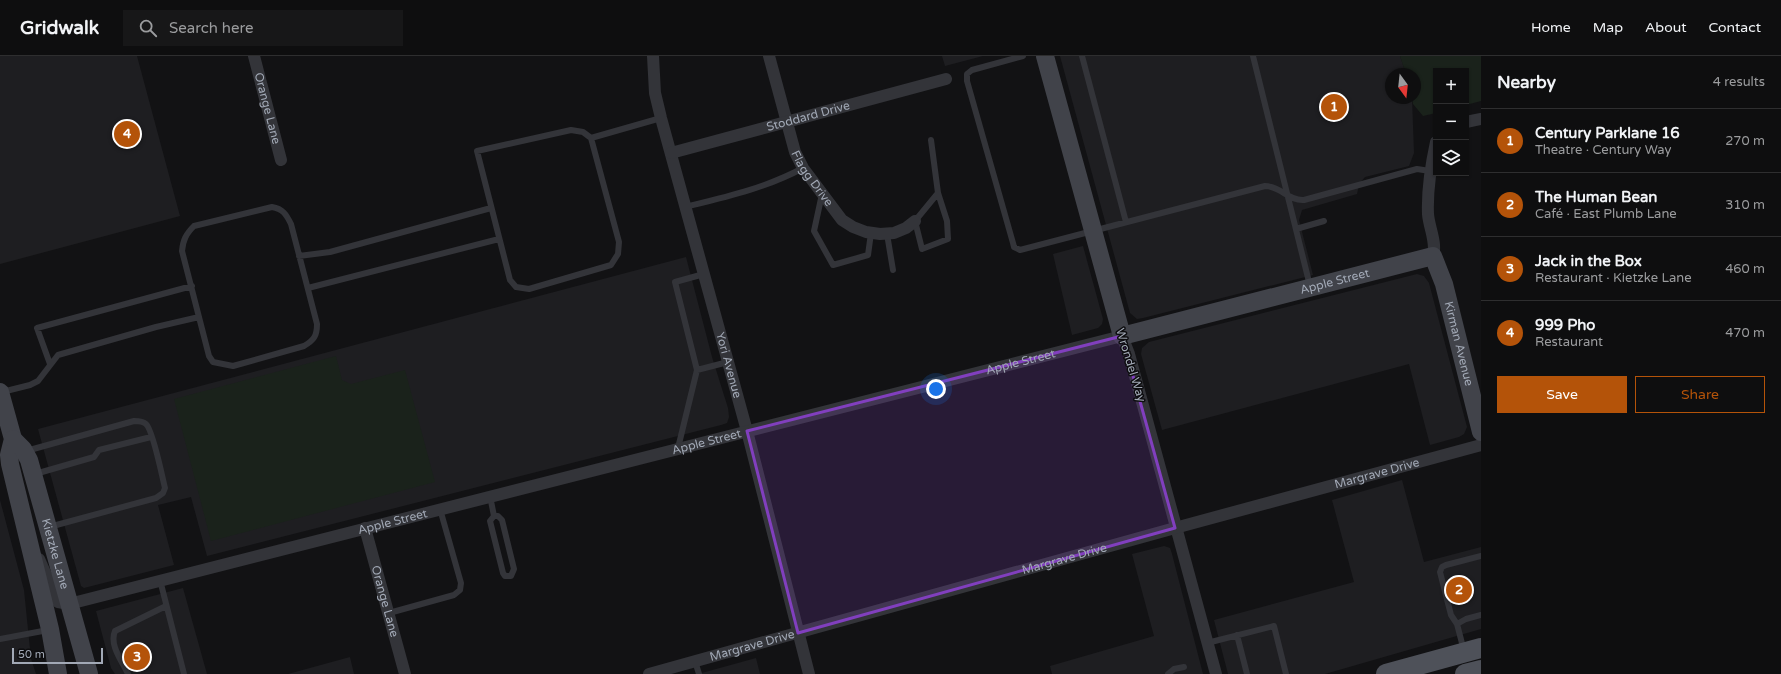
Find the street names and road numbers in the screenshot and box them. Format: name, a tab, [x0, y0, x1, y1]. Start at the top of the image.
street label: Orange Lane	[252, 71, 284, 146]
street label: Stoddard Drive	[765, 98, 851, 134]
street label: Flagg Drive	[788, 148, 836, 209]
street label: Apple Street	[1298, 266, 1371, 297]
street label: Kirman Avenue	[1442, 300, 1476, 388]
street label: Wrondel Way	[1113, 326, 1149, 404]
street label: Yori Avenue	[713, 331, 745, 400]
street label: Apple Street	[984, 346, 1057, 377]
street label: Apple Street	[670, 426, 743, 457]
street label: Margrave Drive	[1333, 455, 1421, 491]
street label: Apple Street	[356, 506, 429, 537]
street label: Kietzke Lane	[39, 517, 72, 591]
street label: Margrave Drive	[1020, 540, 1108, 577]
street label: Orange Lane	[369, 564, 402, 639]
street label: Margrave Drive	[708, 627, 796, 664]

